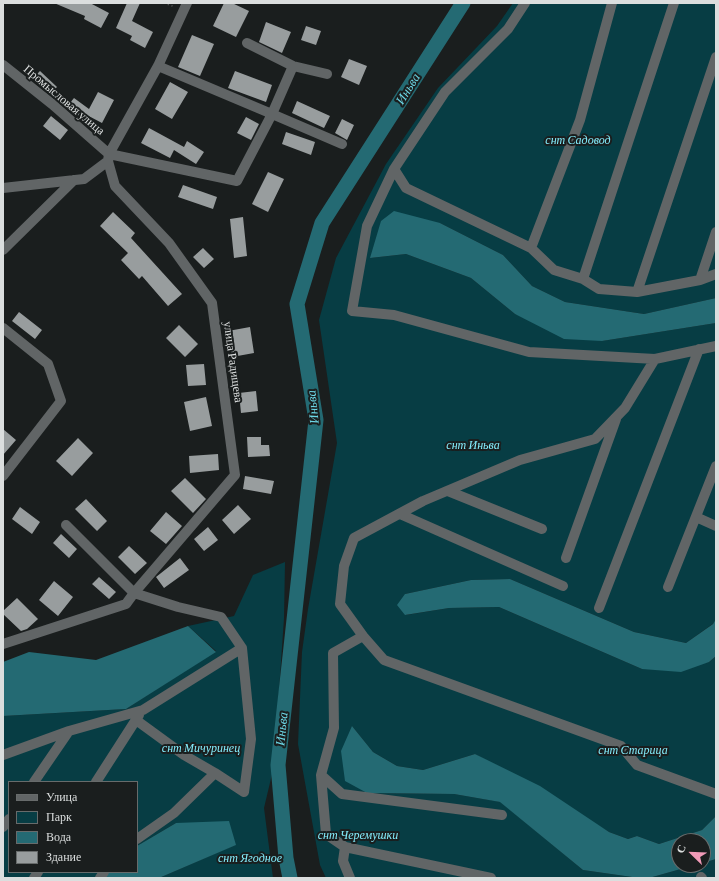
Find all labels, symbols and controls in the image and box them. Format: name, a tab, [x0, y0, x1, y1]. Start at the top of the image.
street label: Промысловая улица	[20, 62, 108, 138]
water label: Иньва	[392, 71, 424, 107]
park label: снт Садовод	[545, 133, 611, 147]
street label: улица Радищева	[220, 320, 246, 404]
water label: Иньва	[303, 389, 323, 425]
park label: снт Иньва	[446, 438, 500, 452]
water label: Иньва	[272, 711, 292, 747]
park label: снт Мичуринец	[162, 741, 240, 755]
park label: снт Старица	[598, 743, 668, 757]
legend	[8, 781, 138, 873]
text: Улица	[46, 790, 77, 804]
text: Парк	[46, 810, 72, 824]
park label: снт Черемушки	[318, 828, 398, 842]
text: Вода	[46, 830, 71, 844]
north arrow	[671, 833, 711, 873]
text: С	[674, 843, 688, 855]
text: Здание	[46, 850, 81, 864]
park label: снт Ягодное	[218, 851, 282, 865]

